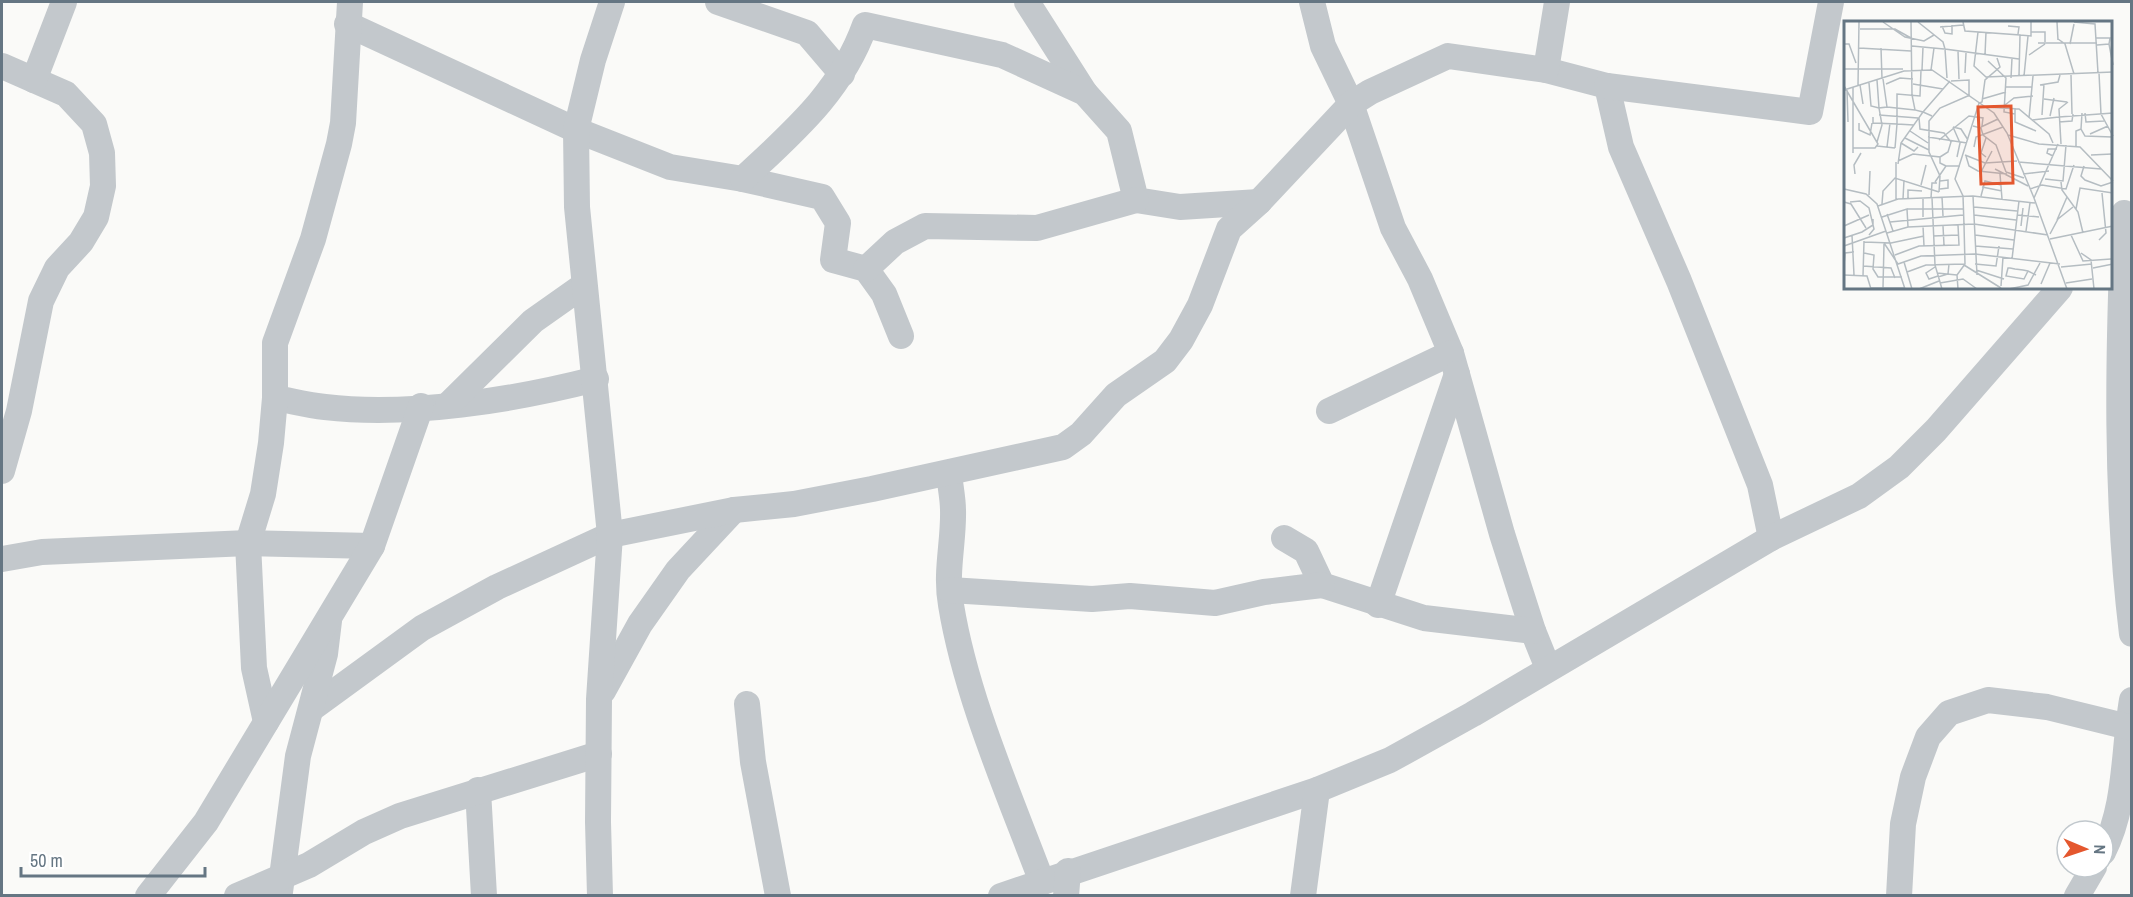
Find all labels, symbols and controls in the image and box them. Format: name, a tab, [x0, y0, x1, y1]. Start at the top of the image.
inset map	[1844, 21, 2112, 290]
north arrow	[2055, 819, 2115, 879]
scale bar	[21, 840, 206, 878]
text: N	[2089, 844, 2111, 855]
text: 50 m	[30, 848, 63, 873]

